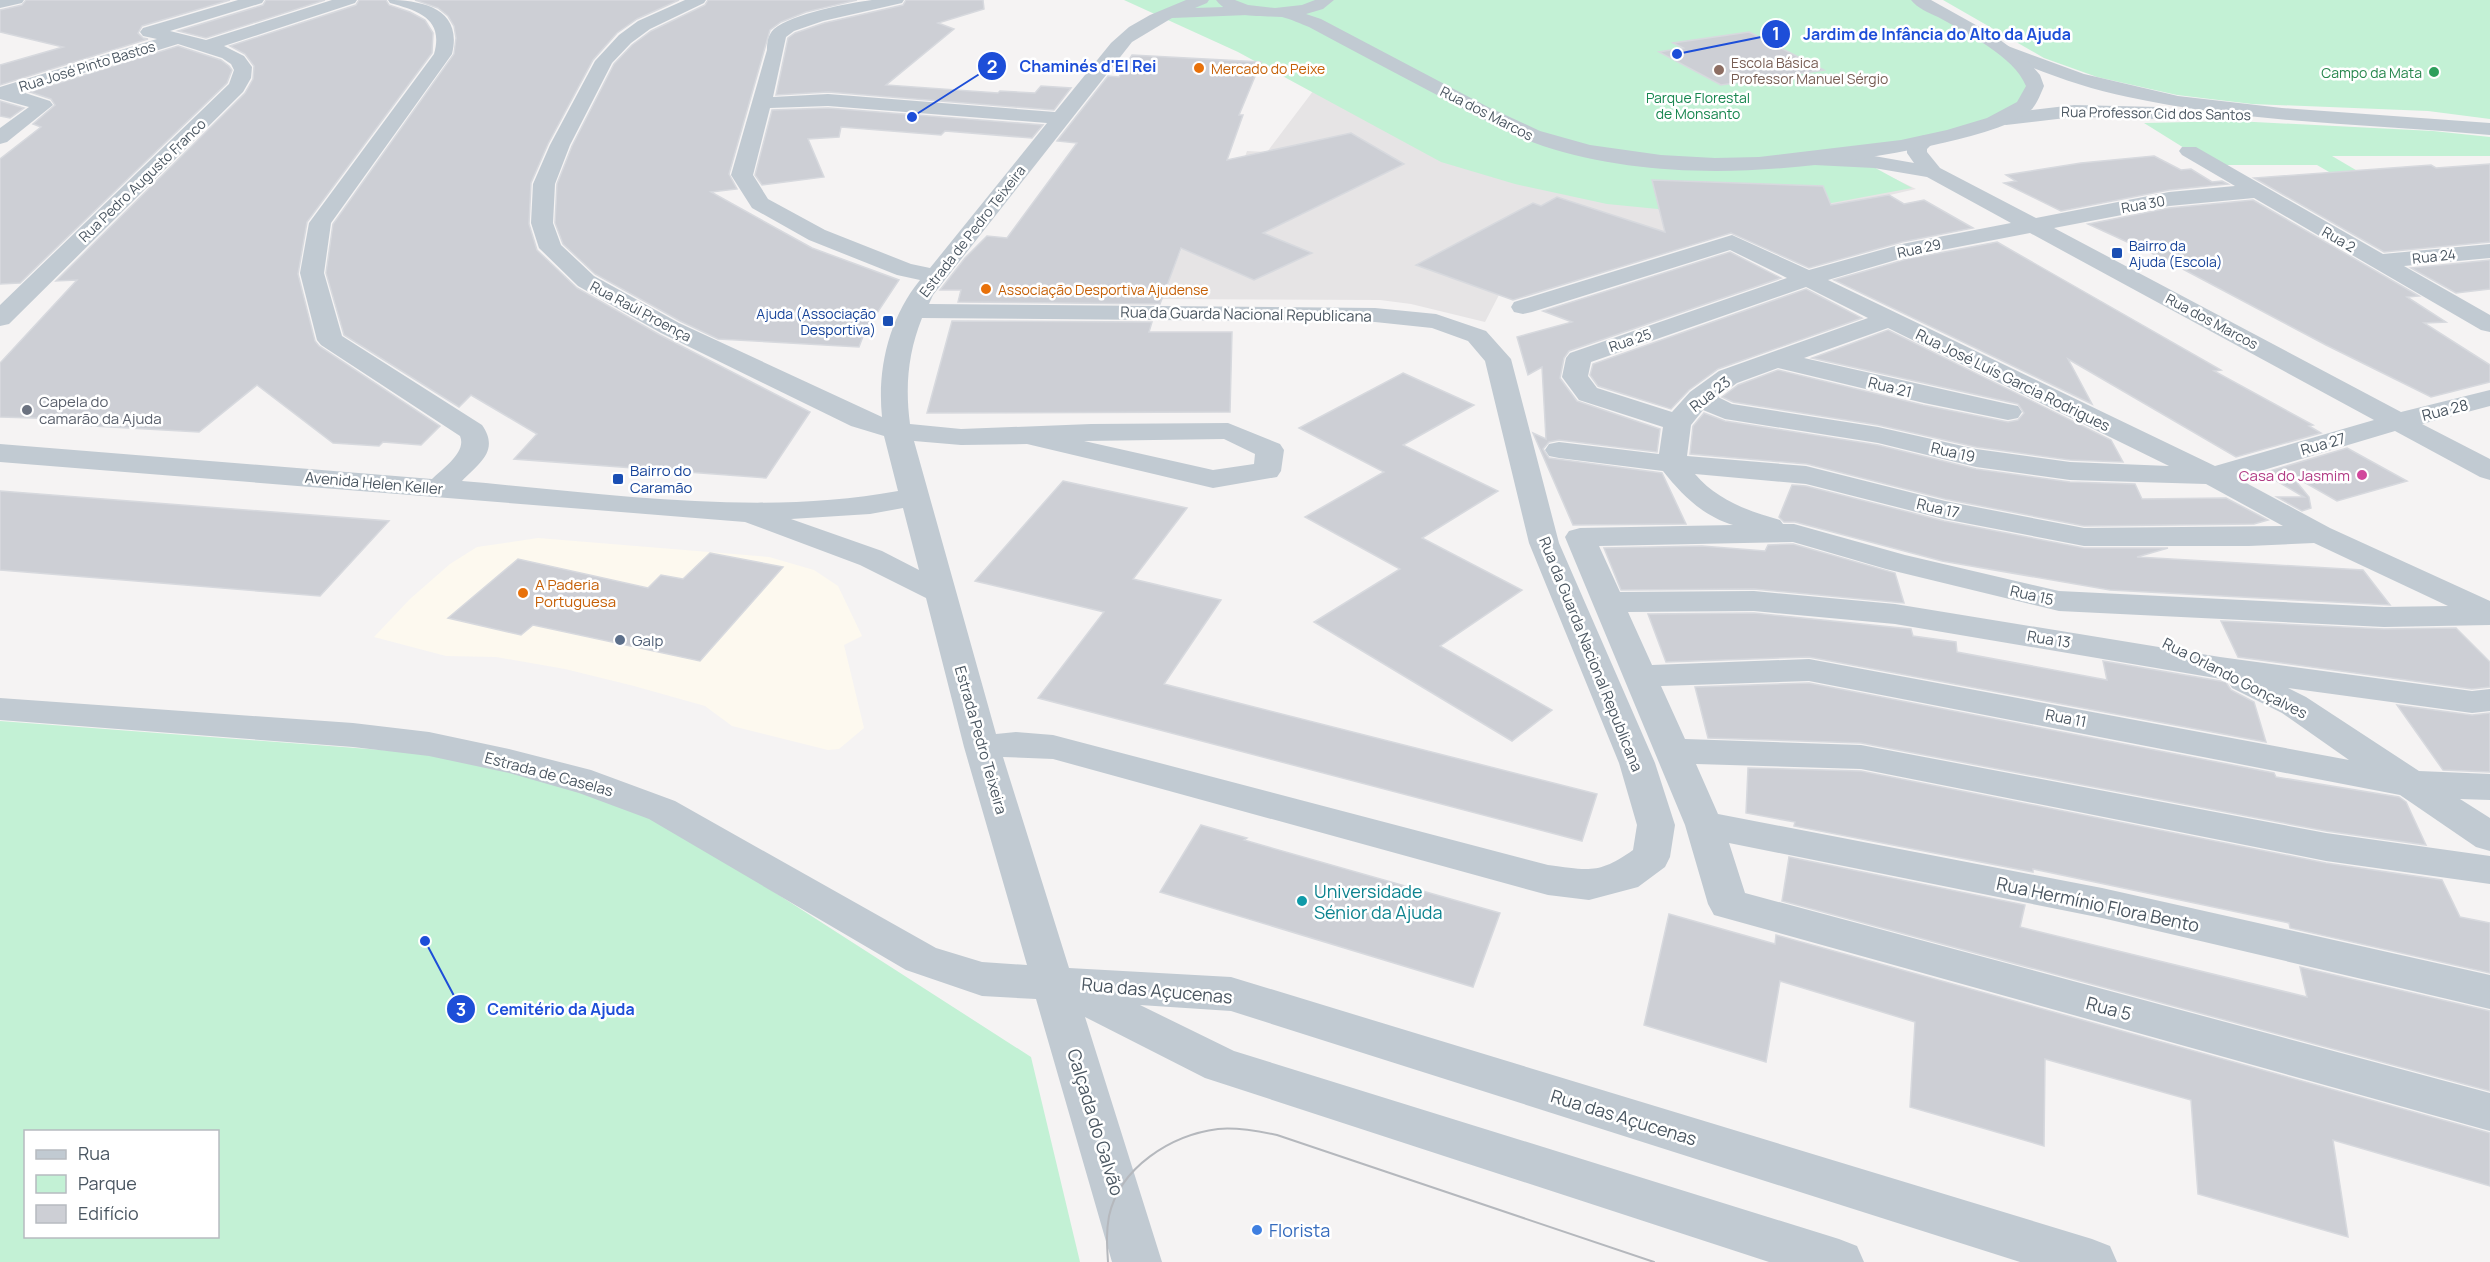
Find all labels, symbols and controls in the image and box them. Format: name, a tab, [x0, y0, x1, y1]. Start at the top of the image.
callout: Jardim de Infância do Alto da Ajuda	[1761, 17, 2083, 51]
text: 1	[1772, 21, 1780, 45]
text: Jardim de Infância do Alto da Ajuda	[1803, 23, 2071, 45]
street label: Rua José Pinto Bastos	[16, 36, 158, 96]
callout: Chaminés d'El Rei	[977, 49, 1169, 83]
place label: Escola Básica Professor Manuel Sérgio	[1731, 53, 1888, 88]
text: 2	[987, 54, 997, 78]
text: Chaminés d'El Rei	[1019, 55, 1157, 77]
place label: Mercado do Peixe	[1211, 59, 1325, 78]
marker: Mercado do Peixe	[1192, 61, 1206, 75]
marker: Escola Básica Professor Manuel Sérgio	[1712, 63, 1726, 77]
place label: Campo da Mata	[2321, 63, 2422, 82]
marker: Campo da Mata	[2427, 65, 2441, 79]
street label: Rua dos Marcos	[1437, 81, 1537, 145]
park label: Parque Florestal de Monsanto	[1646, 88, 1750, 123]
street label: Rua Professor Cid dos Santos	[2061, 102, 2251, 124]
street label: Rua Pedro Augusto Franco	[74, 114, 210, 246]
street label: Estrada de Pedro Teixeira	[915, 161, 1029, 301]
street label: Rua 30	[2120, 191, 2166, 217]
street label: Rua 2	[2319, 222, 2359, 256]
street label: Rua 29	[1895, 234, 1943, 262]
place label: Bairro da Ajuda (Escola)	[2129, 236, 2222, 271]
street label: Rua 24	[2411, 244, 2457, 268]
marker: Bairro da Ajuda (Escola)	[2110, 246, 2124, 260]
street label: Rua Raúl Proença	[587, 276, 695, 346]
place label: Associação Desportiva Ajudense	[998, 280, 1209, 299]
marker: Associação Desportiva Ajudense	[979, 282, 993, 296]
street label: Rua dos Marcos	[2163, 289, 2261, 353]
street label: Rua da Guarda Nacional Republicana	[1120, 301, 1372, 327]
place label: Ajuda (Associação Desportiva)	[756, 304, 876, 339]
marker: Ajuda (Associação Desportiva)	[881, 314, 895, 328]
street label: Rua 25	[1606, 324, 1654, 356]
street label: Rua José Luís Garcia Rodrigues	[1912, 324, 2114, 436]
street label: Rua 23	[1685, 371, 1735, 417]
street label: Rua 21	[1866, 371, 1914, 403]
place label: Capela do camarão da Ajuda	[39, 391, 162, 429]
street label: Rua 28	[2420, 394, 2470, 426]
marker: Capela do camarão da Ajuda	[20, 403, 34, 417]
street label: Rua 27	[2298, 428, 2348, 460]
street label: Rua 19	[1929, 437, 1977, 467]
place label: Bairro do Caramão	[630, 460, 693, 498]
place label: Casa do Jasmim	[2239, 465, 2350, 486]
street label: Avenida Helen Keller	[304, 466, 445, 500]
marker: Casa do Jasmim	[2355, 468, 2369, 482]
marker: Bairro do Caramão	[611, 472, 625, 486]
street label: Rua 17	[1915, 493, 1961, 523]
street label: Rua da Guarda Nacional Republicana	[1534, 533, 1648, 775]
place label: A Paderia Portuguesa	[535, 574, 616, 612]
street label: Rua 15	[2008, 580, 2056, 610]
marker: A Paderia Portuguesa	[516, 586, 530, 600]
street label: Rua 13	[2026, 625, 2072, 653]
place label: Galp	[632, 630, 663, 651]
street label: Rua Orlando Gonçalves	[2159, 632, 2311, 724]
marker: Galp	[613, 633, 627, 647]
street label: Estrada Pedro Teixeira	[950, 663, 1012, 817]
street label: Rua 11	[2044, 704, 2088, 732]
street label: Estrada de Caselas	[482, 747, 616, 801]
street label: Rua Hermínio Flora Bento	[1994, 871, 2202, 937]
place label: Universidade Sénior da Ajuda	[1314, 879, 1443, 924]
marker: Universidade Sénior da Ajuda	[1295, 894, 1309, 908]
street label: Rua das Açucenas	[1080, 971, 1234, 1009]
street label: Rua 5	[2084, 990, 2134, 1026]
callout: Cemitério da Ajuda	[446, 992, 647, 1026]
text: 3	[456, 997, 466, 1021]
text: Cemitério da Ajuda	[487, 998, 635, 1020]
street label: Calçada do Galvão	[1062, 1046, 1130, 1198]
street label: Rua das Açucenas	[1548, 1083, 1700, 1151]
legend	[24, 1130, 219, 1238]
text: Rua	[78, 1141, 110, 1165]
text: Parque	[78, 1171, 137, 1195]
text: Edifício	[78, 1201, 139, 1225]
place label: Florista	[1269, 1218, 1330, 1242]
marker: Florista	[1250, 1223, 1264, 1237]

